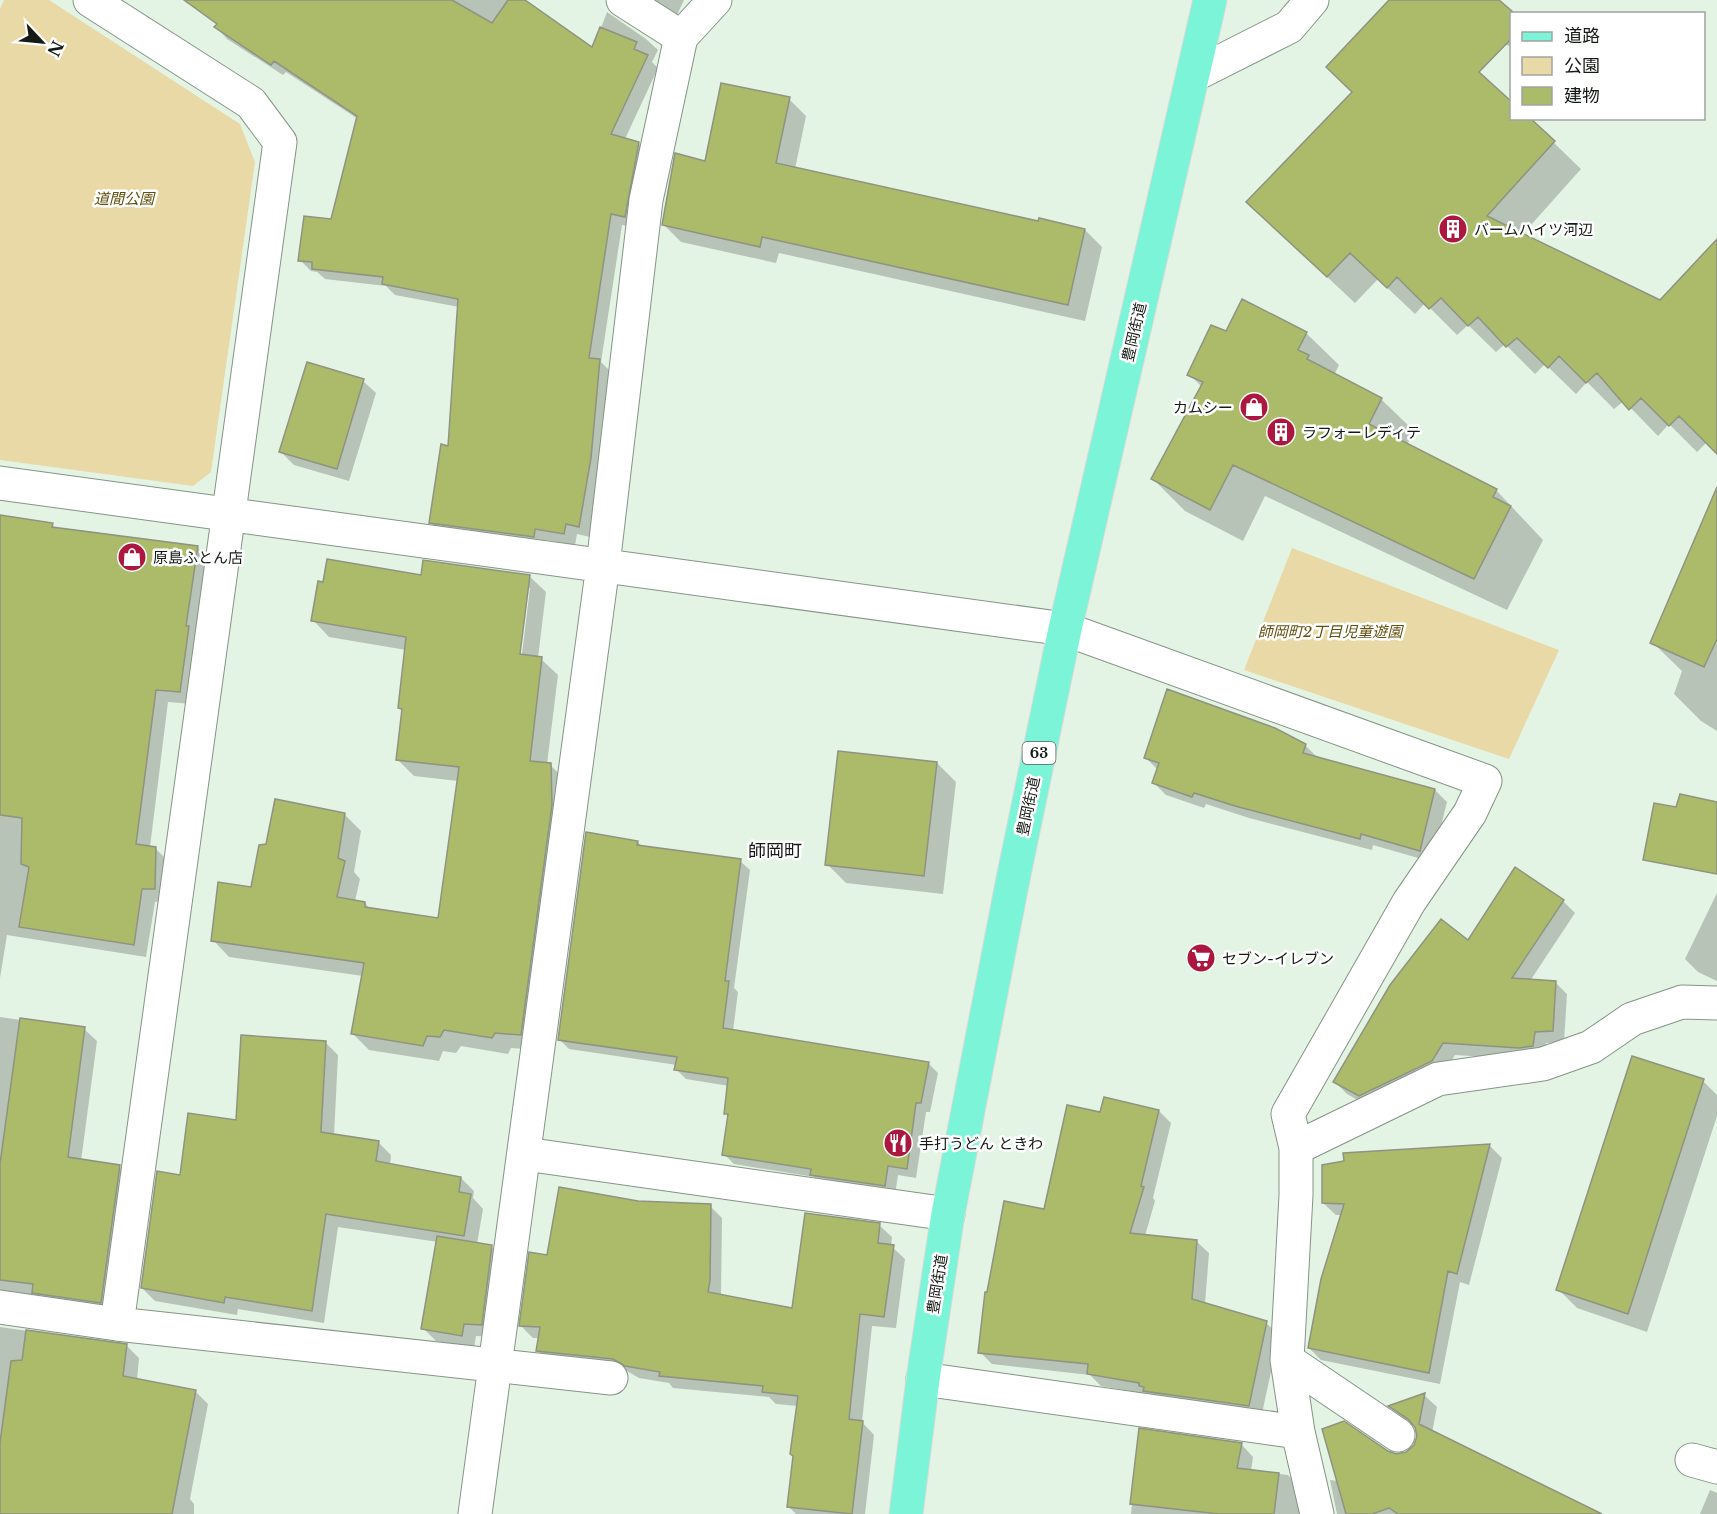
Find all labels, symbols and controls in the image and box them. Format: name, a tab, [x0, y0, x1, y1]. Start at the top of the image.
north arrow	[12, 12, 72, 72]
legend	[1510, 12, 1705, 120]
text: 道路	[1564, 25, 1600, 47]
text: N	[43, 37, 68, 60]
text: 公園	[1564, 55, 1600, 77]
text: 建物	[1564, 85, 1600, 107]
park label: 道間公園	[94, 189, 156, 208]
building icon: バームハイツ河辺	[1437, 213, 1469, 245]
place label: バームハイツ河辺	[1474, 220, 1593, 239]
street label: 豊岡街道	[1118, 301, 1150, 363]
shop icon: カムシー	[1238, 391, 1270, 423]
place label: カムシー	[1173, 398, 1233, 417]
building icon: ラフォーレディテ	[1265, 416, 1297, 448]
place label: ラフォーレディテ	[1302, 423, 1421, 442]
shop icon: 原島ふとん店	[116, 541, 148, 573]
place label: 原島ふとん店	[153, 548, 243, 567]
park label: 師岡町2丁目児童遊園	[1258, 622, 1404, 641]
road number: 63	[1022, 742, 1056, 764]
street label: 豊岡街道	[1012, 775, 1044, 837]
district label: 師岡町	[748, 840, 802, 862]
supermarket icon: セブン-イレブン	[1185, 942, 1217, 974]
place label: セブン-イレブン	[1222, 949, 1334, 968]
restaurant icon: 手打うどん ときわ	[882, 1127, 914, 1159]
place label: 手打うどん ときわ	[919, 1134, 1043, 1153]
street label: 豊岡街道	[923, 1253, 951, 1315]

